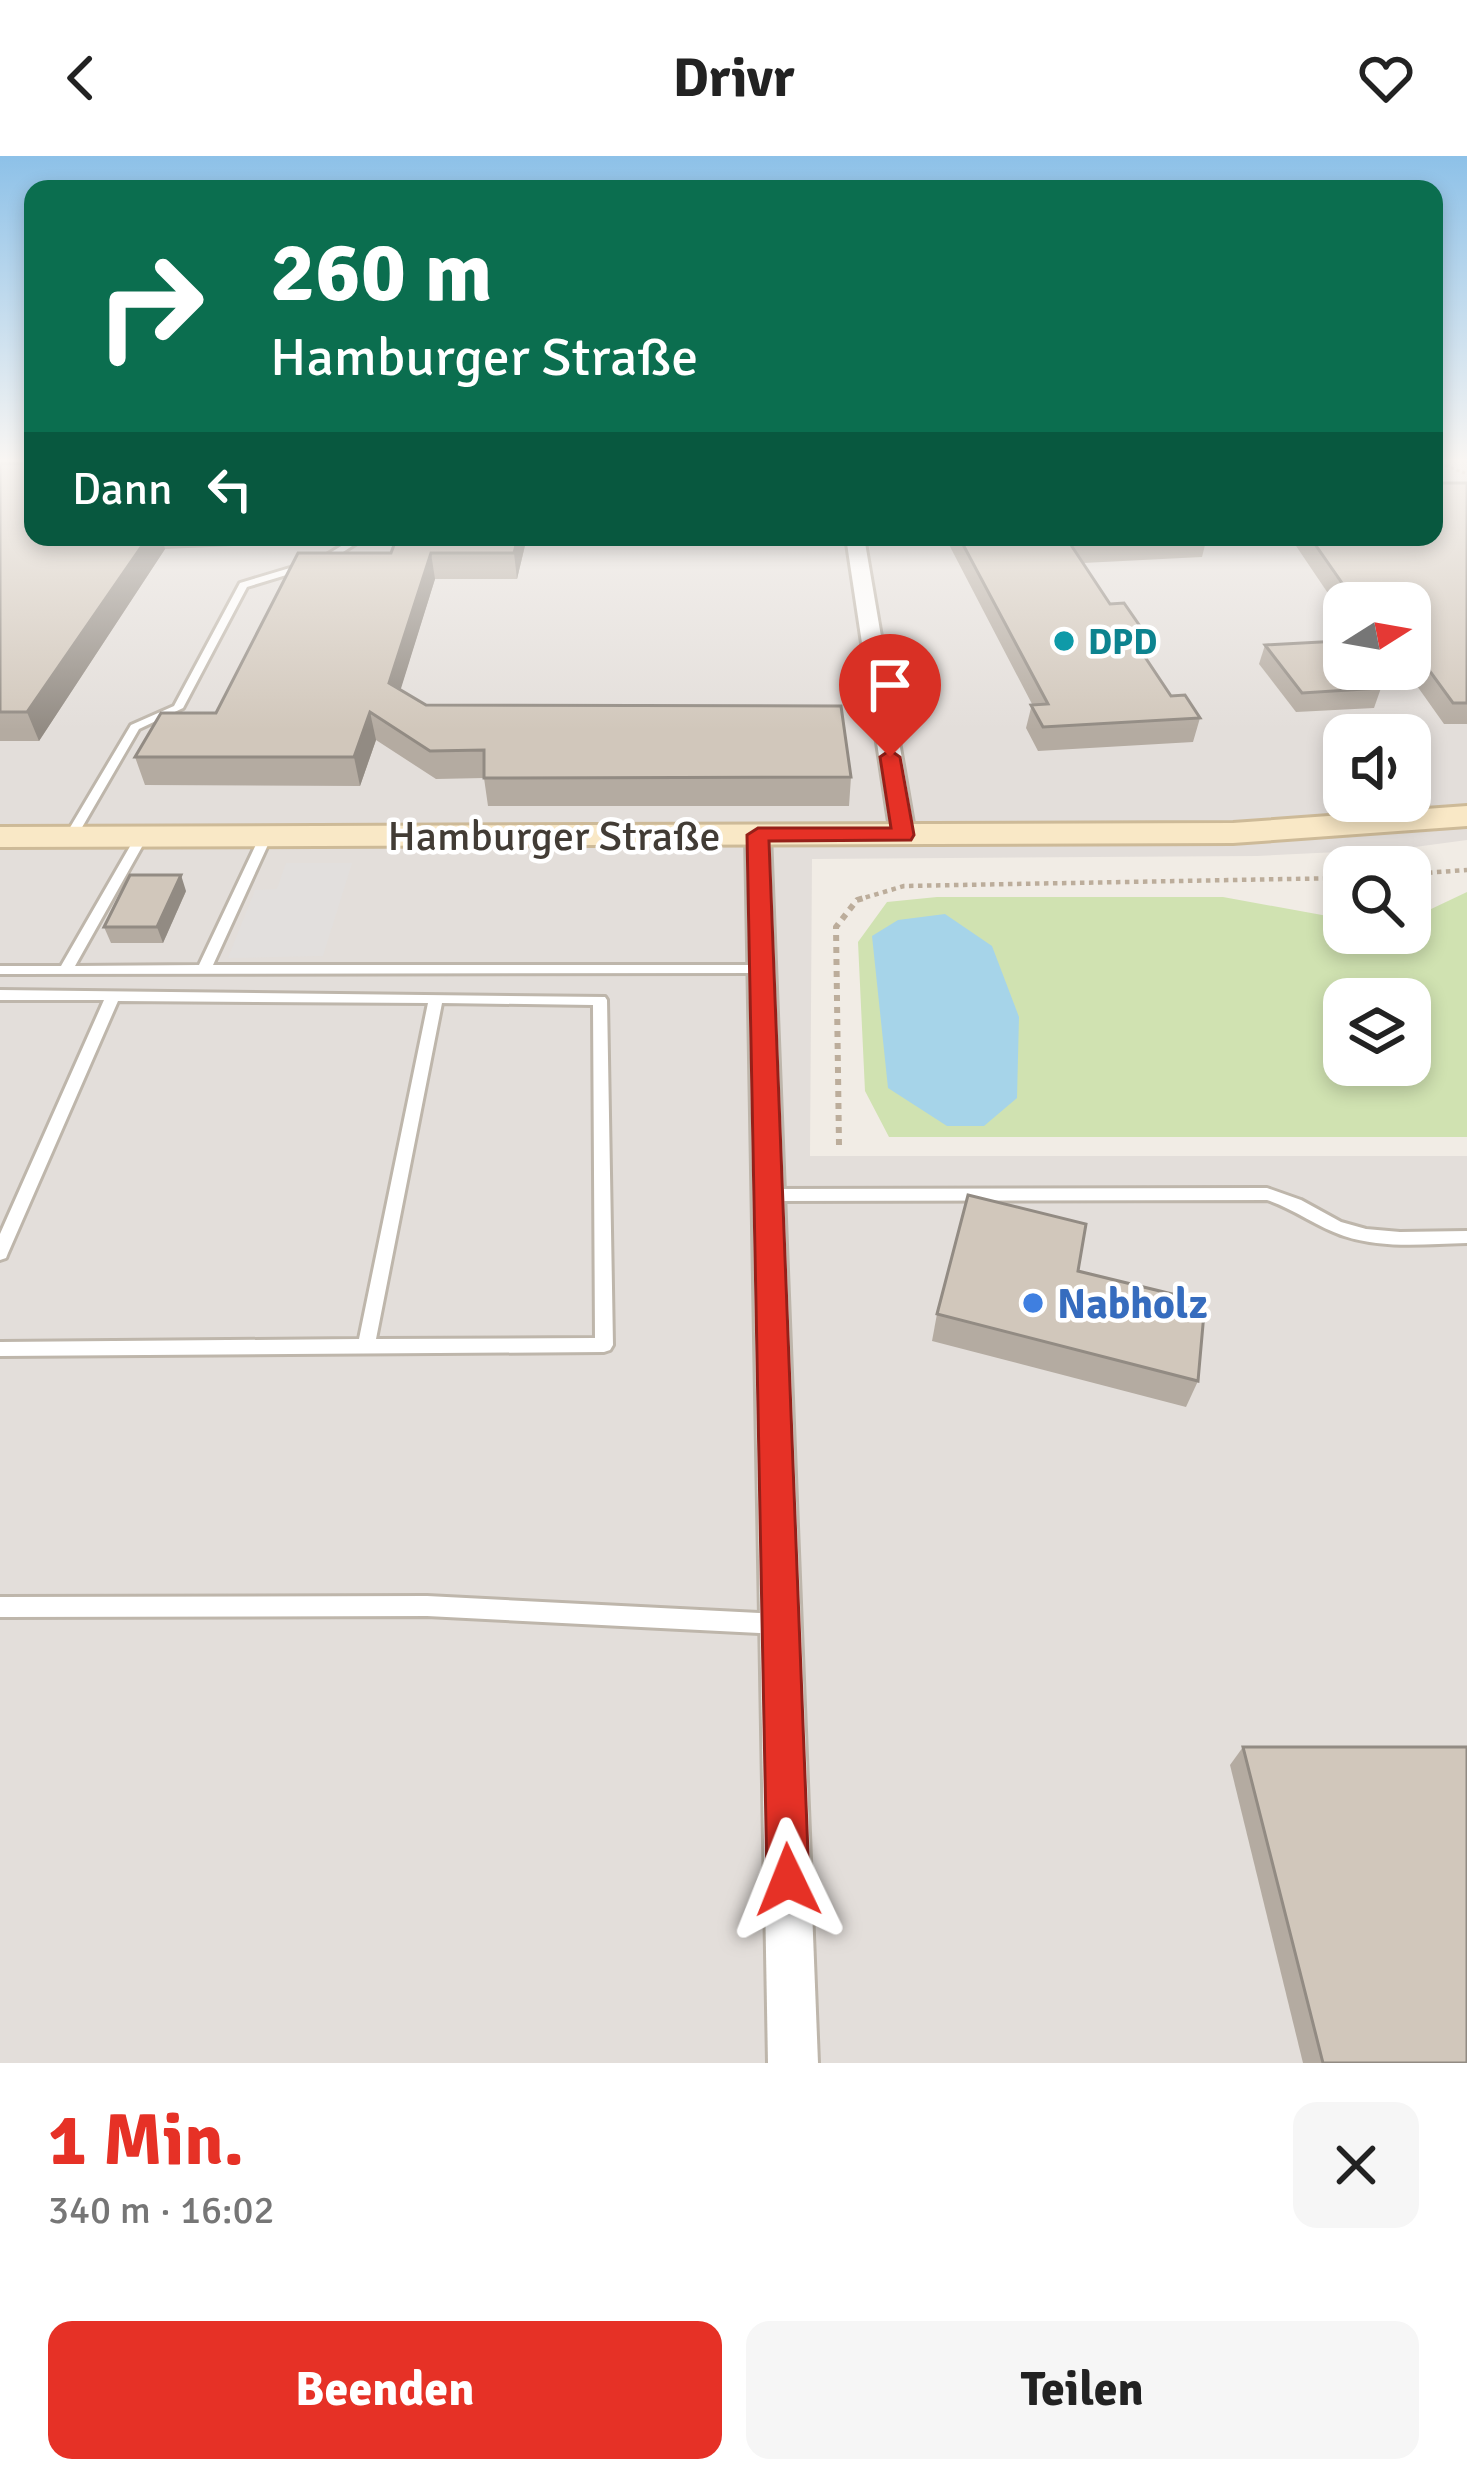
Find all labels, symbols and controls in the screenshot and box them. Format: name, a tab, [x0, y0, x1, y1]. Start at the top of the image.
icon: back	[48, 45, 114, 111]
text: Drivr	[673, 45, 794, 112]
icon: heart	[1353, 45, 1419, 111]
text: 260 m	[270, 221, 492, 325]
icon: right	[72, 228, 228, 384]
text: Hamburger Straße	[270, 324, 698, 391]
icon: left	[197, 456, 263, 522]
text: Dann	[72, 462, 173, 517]
north arrow	[1323, 582, 1431, 690]
map controls	[1323, 582, 1431, 1086]
place label: DPD	[1088, 620, 1157, 665]
marker: DPD	[1051, 628, 1077, 654]
pin	[839, 634, 941, 757]
icon: arrive	[857, 652, 923, 718]
button: sound	[1323, 714, 1431, 822]
street label: Hamburger Straße	[387, 811, 721, 862]
button: search	[1323, 846, 1431, 954]
button: layers	[1323, 978, 1431, 1086]
place label: Nabholz	[1057, 1279, 1208, 1330]
marker: Nabholz	[1020, 1290, 1046, 1316]
position arrow	[725, 1817, 851, 1943]
text: 1 Min.	[48, 2096, 244, 2185]
button: close	[1293, 2102, 1419, 2228]
text: 340 m · 16:02	[48, 2186, 275, 2234]
button: Beenden	[48, 2321, 722, 2459]
button: Teilen	[746, 2321, 1419, 2459]

